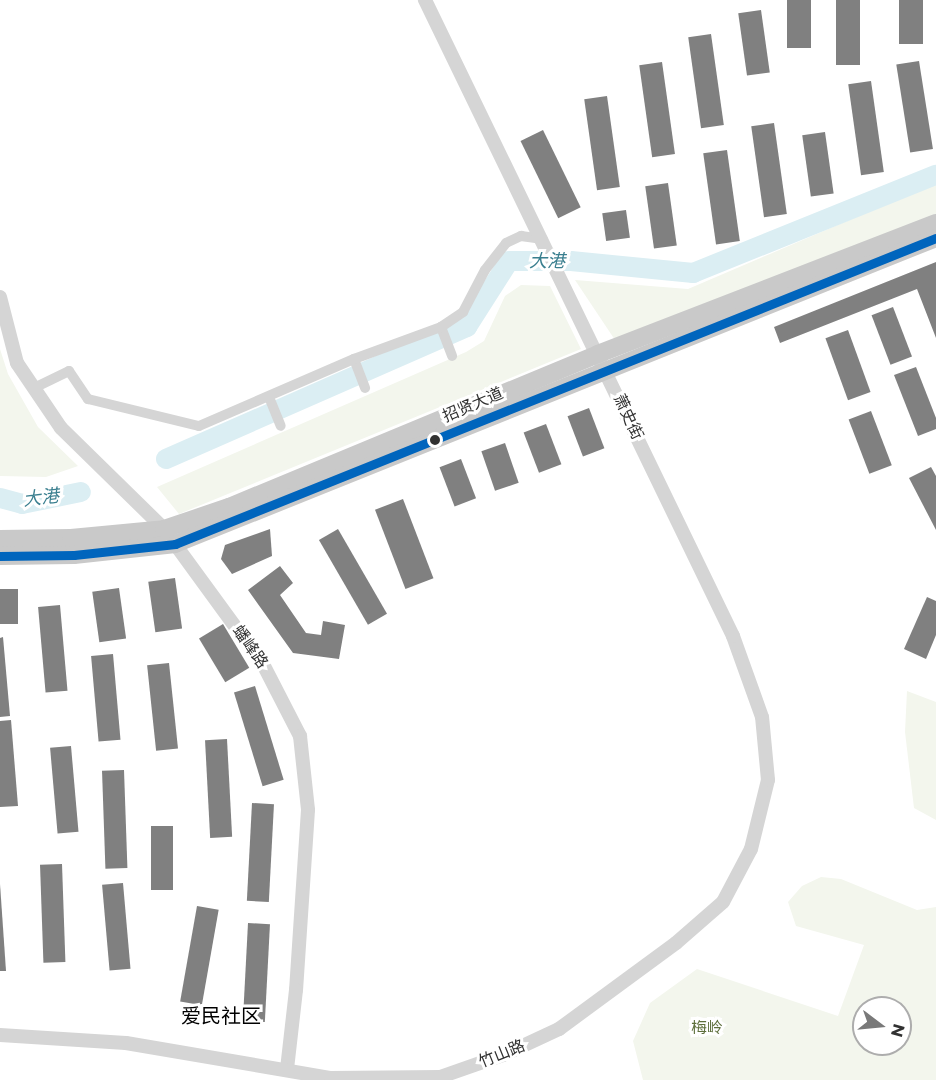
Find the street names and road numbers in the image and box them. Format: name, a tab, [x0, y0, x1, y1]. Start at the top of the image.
street label: 招贤大道	[440, 384, 506, 426]
street label: 萧史街	[609, 391, 647, 443]
street label: 蟠峰路	[228, 622, 272, 672]
street label: 竹山路	[476, 1036, 528, 1072]

